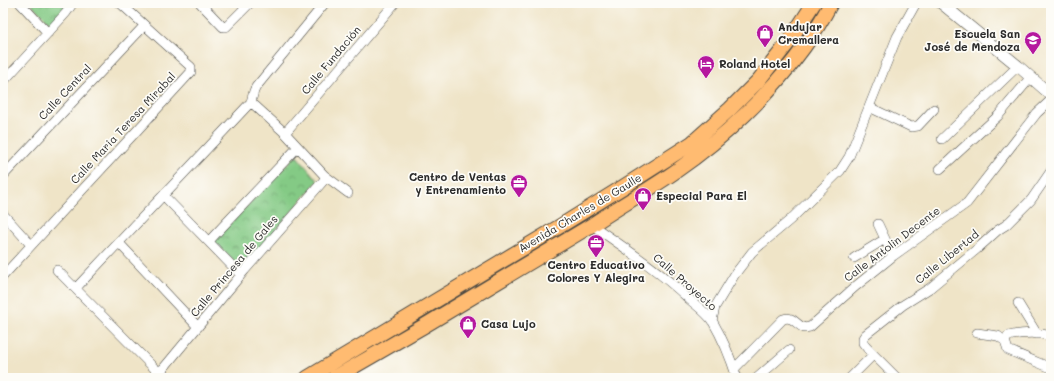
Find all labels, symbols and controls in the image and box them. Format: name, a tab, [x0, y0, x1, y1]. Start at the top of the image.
place label: Andujar Cremallera	[778, 19, 839, 47]
street label: Calle Fundación	[298, 22, 364, 97]
shop icon: Andujar Cremallera	[755, 23, 775, 48]
place label: Escuela San José de Mendoza	[924, 26, 1020, 54]
school or university icon: Escuela San José de Mendoza	[1023, 30, 1043, 55]
hotel icon: Roland Hotel	[696, 54, 716, 79]
place label: Roland Hotel	[719, 56, 790, 71]
street label: Calle Central	[35, 60, 94, 123]
street label: Calle Maria Teresa Mirabal	[67, 69, 178, 187]
place label: Centro de Ventas y Entrenamiento	[409, 169, 506, 197]
street label: Avenida Charles de Gaulle	[515, 170, 644, 255]
office icon: Centro de Ventas y Entrenamiento	[509, 173, 529, 198]
shop icon: Especial Para El	[633, 186, 653, 211]
place label: Especial Para El	[656, 188, 747, 203]
street label: Calle Antolin Decente	[841, 202, 943, 285]
street label: Calle Princesa de Gales	[187, 212, 281, 320]
street label: Calle Libertad	[912, 226, 982, 287]
office icon: Centro Educativo Colores Y Alegira	[586, 233, 606, 258]
street label: Calle Proyecto	[650, 250, 721, 314]
place label: Centro Educativo Colores Y Alegira	[547, 257, 645, 285]
shop icon: Casa Lujo	[458, 314, 478, 339]
place label: Casa Lujo	[481, 316, 536, 331]

